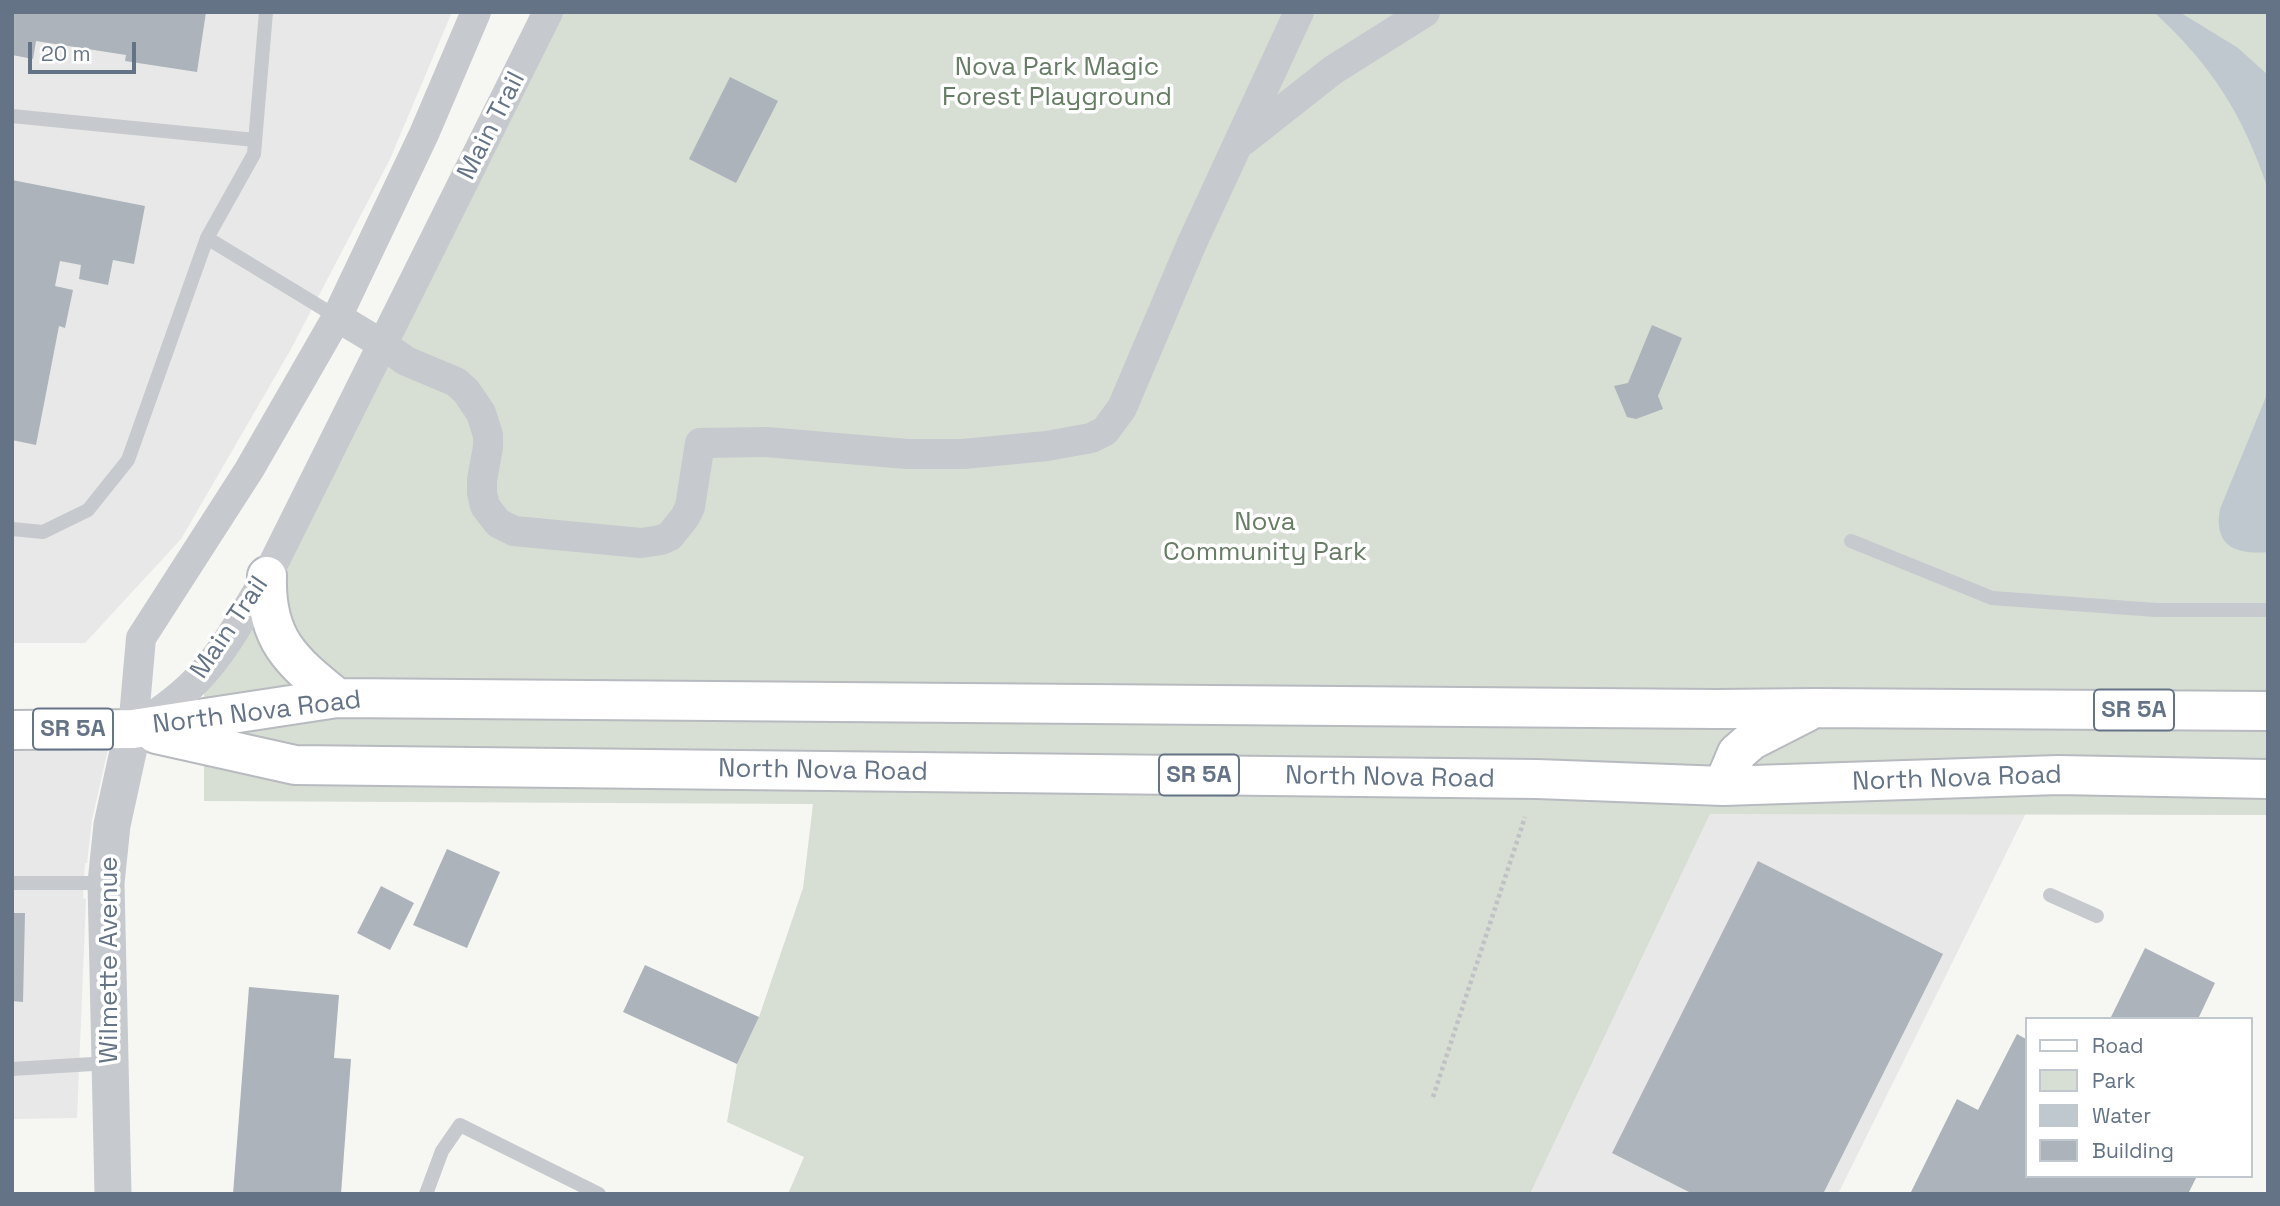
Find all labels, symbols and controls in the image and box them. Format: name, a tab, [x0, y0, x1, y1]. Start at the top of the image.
scale bar	[32, 28, 140, 72]
text: 20 m	[41, 40, 91, 67]
park label: Nova Park Magic Forest Playground	[942, 52, 1172, 114]
street label: Main Trail	[452, 67, 532, 185]
park label: Nova Community Park	[1163, 507, 1367, 568]
street label: Main Trail	[184, 571, 276, 685]
street label: North Nova Road	[151, 685, 363, 741]
road number: SR 5A	[2094, 690, 2174, 730]
road number: SR 5A	[33, 708, 113, 750]
street label: North Nova Road	[718, 754, 928, 788]
road number: SR 5A	[1159, 754, 1239, 796]
street label: North Nova Road	[1852, 760, 2062, 798]
street label: North Nova Road	[1285, 761, 1495, 795]
street label: Wilmette Avenue	[94, 856, 126, 1064]
legend	[2024, 1017, 2252, 1178]
text: Road	[2092, 1032, 2144, 1059]
text: Park	[2092, 1067, 2136, 1094]
text: Water	[2092, 1102, 2151, 1129]
text: Building	[2092, 1137, 2174, 1164]

